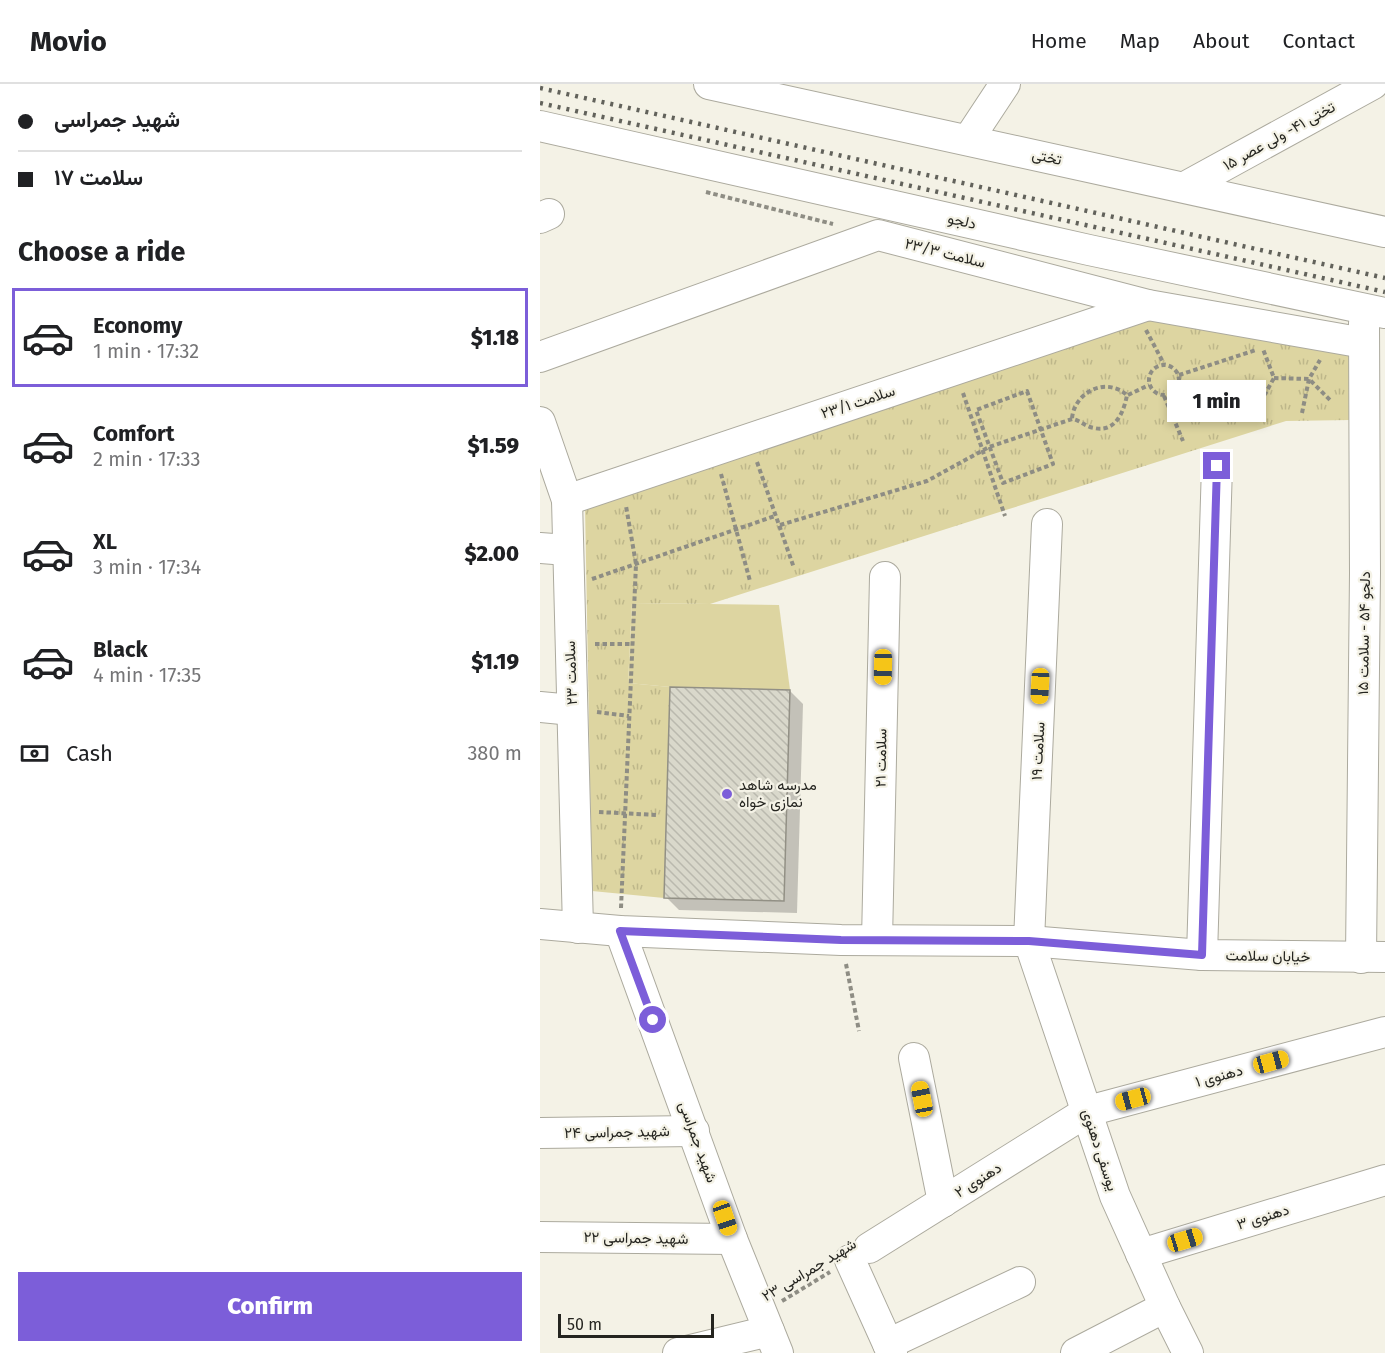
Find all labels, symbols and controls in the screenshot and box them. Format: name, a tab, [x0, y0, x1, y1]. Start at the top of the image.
text: Movio	[30, 25, 107, 58]
text: Home	[1031, 28, 1087, 54]
text: Map	[1120, 28, 1160, 54]
text: About	[1193, 28, 1250, 54]
text: Contact	[1283, 28, 1355, 54]
street label: تختی ۴۱- ولی عصر ۱۵	[1220, 98, 1339, 175]
text: شهید جمراسی	[54, 106, 180, 133]
street label: تختی	[1030, 145, 1064, 170]
text: سلامت ۱۷	[54, 164, 143, 191]
street label: دلجو	[946, 209, 978, 233]
street label: سلامت ۲۳/۳	[903, 234, 987, 272]
text: Choose a ride	[18, 236, 185, 268]
icon: car	[21, 311, 75, 365]
text: Economy	[93, 312, 182, 339]
text: $1.18	[471, 324, 519, 351]
text: 1 min · 17:32	[93, 339, 199, 363]
callout: 1 min	[1168, 379, 1266, 421]
street label: سلامت ۲۳/۱	[819, 382, 897, 422]
text: 1 min	[1193, 389, 1240, 413]
icon: car	[21, 419, 75, 473]
text: Comfort	[93, 420, 174, 447]
text: $1.59	[467, 432, 519, 459]
text: 2 min · 17:33	[93, 447, 201, 471]
route end	[1203, 452, 1230, 479]
icon: car	[21, 527, 75, 581]
text: XL	[93, 528, 117, 555]
text: $2.00	[464, 540, 519, 567]
text: 3 min · 17:34	[93, 555, 201, 579]
street label: دلجو ۵۴ - سلامت ۱۵	[1354, 571, 1374, 695]
icon: car	[21, 635, 75, 689]
text: Black	[93, 636, 148, 663]
street label: سلامت ۲۳	[561, 640, 581, 706]
text: $1.19	[471, 648, 519, 675]
car	[874, 649, 892, 685]
text: 4 min · 17:35	[93, 663, 201, 687]
car	[1030, 668, 1050, 704]
street label: سلامت ۱۹	[1027, 721, 1049, 781]
street label: سلامت ۲۱	[871, 728, 891, 788]
icon: cash	[18, 737, 51, 770]
text: Cash	[66, 740, 113, 767]
text: 380 m	[467, 741, 522, 765]
place label: مدرسه شاهد نمازی خواه	[739, 776, 817, 812]
marker: مدرسه شاهد نمازی خواه	[720, 787, 734, 801]
street label: خیابان سلامت	[1225, 946, 1311, 966]
route start	[639, 1006, 666, 1033]
car	[1251, 1049, 1291, 1075]
street label: دهنوی ۱	[1193, 1061, 1245, 1092]
car	[910, 1080, 934, 1118]
car	[1113, 1086, 1153, 1112]
street label: شهید جمراسی	[674, 1099, 721, 1186]
street label: یوسفی دهنوی	[1077, 1107, 1122, 1194]
street label: شهید جمراسی ۲۴	[564, 1122, 670, 1143]
street label: دهنوی ۲	[951, 1159, 1005, 1202]
car	[711, 1198, 739, 1238]
street label: دهنوی ۳	[1235, 1201, 1292, 1234]
car	[1165, 1226, 1205, 1254]
street label: شهید جمراسی ۲۲	[583, 1228, 689, 1249]
street label: شهید جمراسی ۲۳	[759, 1235, 860, 1306]
button: Confirm	[18, 1272, 522, 1341]
scale bar	[558, 1311, 714, 1338]
text: 50 m	[567, 1315, 602, 1334]

